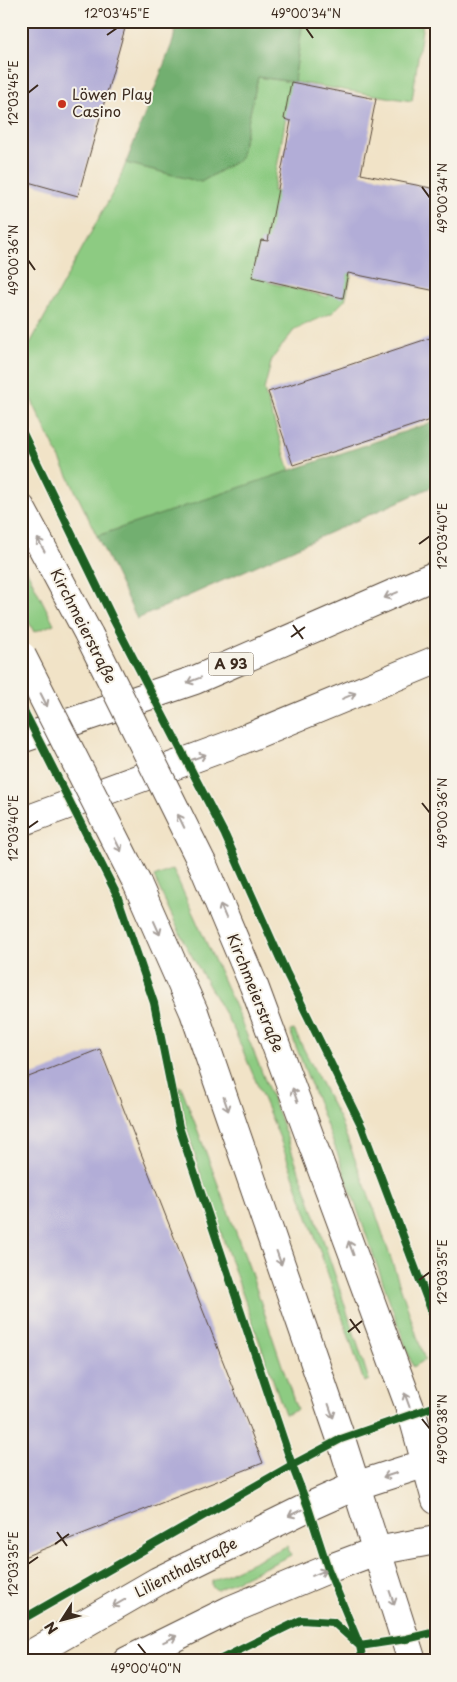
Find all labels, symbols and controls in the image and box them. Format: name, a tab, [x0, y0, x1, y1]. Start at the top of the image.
text: 12°03'45"E	[84, 4, 150, 22]
text: 49°00'34"N	[271, 4, 341, 22]
text: 12°03'45"E	[4, 60, 22, 126]
place label: Löwen Play Casino	[72, 82, 152, 122]
marker: Löwen Play Casino	[56, 98, 68, 110]
text: 49°00'34"N	[433, 163, 451, 233]
text: 49°00'36"N	[4, 225, 22, 295]
text: 12°03'40"E	[433, 503, 451, 569]
one-way arrow	[36, 538, 45, 553]
street label: Kirchmeierstraße	[45, 564, 123, 687]
one-way arrow	[384, 590, 399, 600]
road number: A 93	[208, 652, 254, 676]
one-way arrow	[187, 676, 202, 685]
one-way arrow	[341, 690, 356, 700]
one-way arrow	[40, 692, 49, 707]
one-way arrow	[190, 752, 206, 761]
text: 49°00'36"N	[433, 778, 451, 848]
text: 12°03'40"E	[4, 795, 22, 861]
one-way arrow	[176, 814, 185, 829]
one-way arrow	[114, 837, 123, 852]
one-way arrow	[217, 904, 227, 919]
one-way arrow	[152, 920, 162, 935]
street label: Kirchmeierstraße	[222, 930, 291, 1055]
one-way arrow	[290, 1088, 299, 1103]
one-way arrow	[222, 1096, 231, 1111]
text: 12°03'35"E	[433, 1239, 451, 1305]
one-way arrow	[346, 1240, 355, 1256]
one-way arrow	[274, 1249, 284, 1265]
one-way arrow	[402, 1393, 411, 1408]
text: 49°00'38"N	[433, 1394, 451, 1464]
one-way arrow	[327, 1403, 337, 1419]
one-way arrow	[383, 1471, 398, 1480]
one-way arrow	[288, 1509, 303, 1518]
text: 12°03'35"E	[4, 1531, 22, 1597]
street label: Lilienthalstraße	[130, 1531, 241, 1602]
one-way arrow	[311, 1568, 326, 1577]
one-way arrow	[388, 1589, 397, 1605]
north arrow	[38, 1594, 88, 1644]
one-way arrow	[112, 1599, 127, 1608]
text: N	[39, 1617, 63, 1639]
one-way arrow	[162, 1634, 177, 1643]
text: 49°00'40"N	[111, 1659, 181, 1677]

